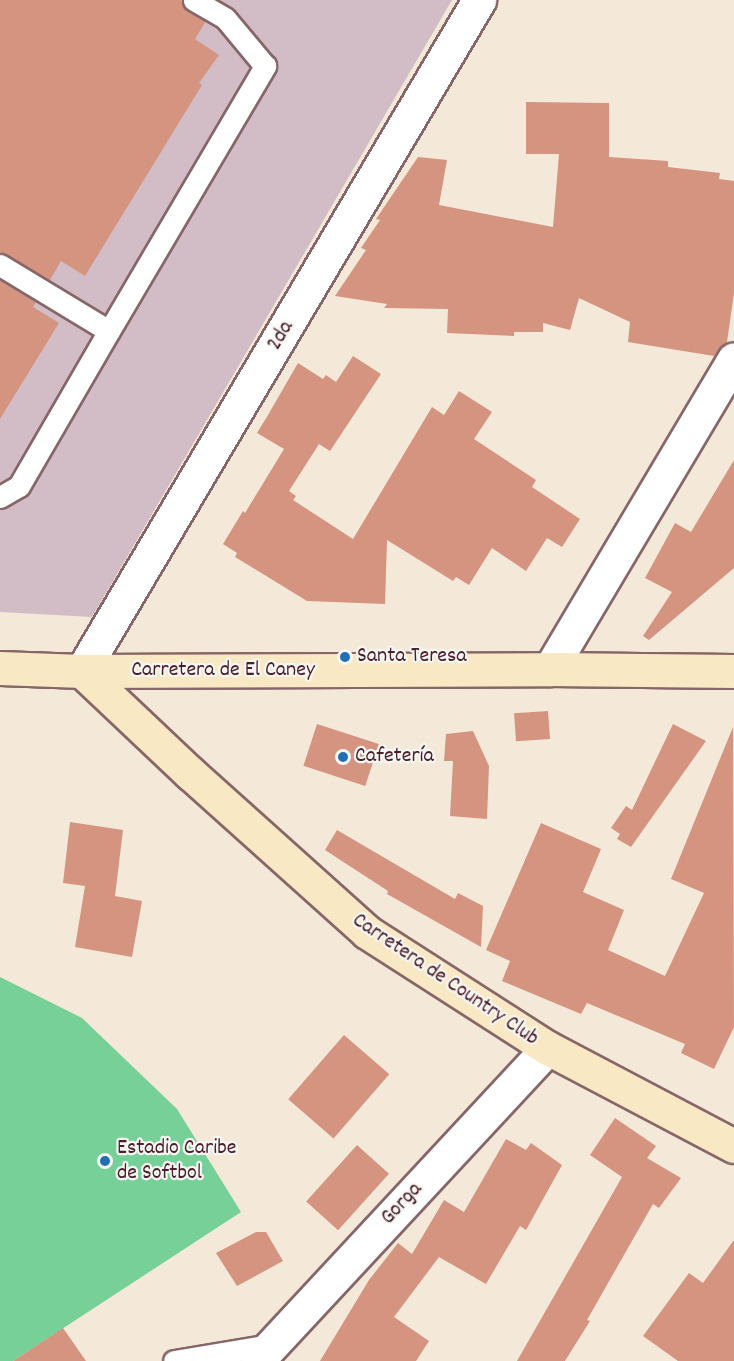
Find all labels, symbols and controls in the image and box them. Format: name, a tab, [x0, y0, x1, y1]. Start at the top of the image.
street label: 2da	[262, 316, 300, 356]
place label: Santa Teresa	[357, 644, 467, 670]
marker: Santa Teresa	[338, 650, 352, 664]
street label: Carretera de El Caney	[131, 658, 315, 684]
place label: Cafetería	[355, 744, 434, 770]
marker: Cafetería	[336, 750, 350, 764]
street label: Carretera de Country Club	[347, 908, 543, 1052]
place label: Estadio Caribe de Softbol	[117, 1135, 236, 1186]
marker: Estadio Caribe de Softbol	[98, 1154, 112, 1168]
street label: Gorga	[376, 1177, 428, 1231]

